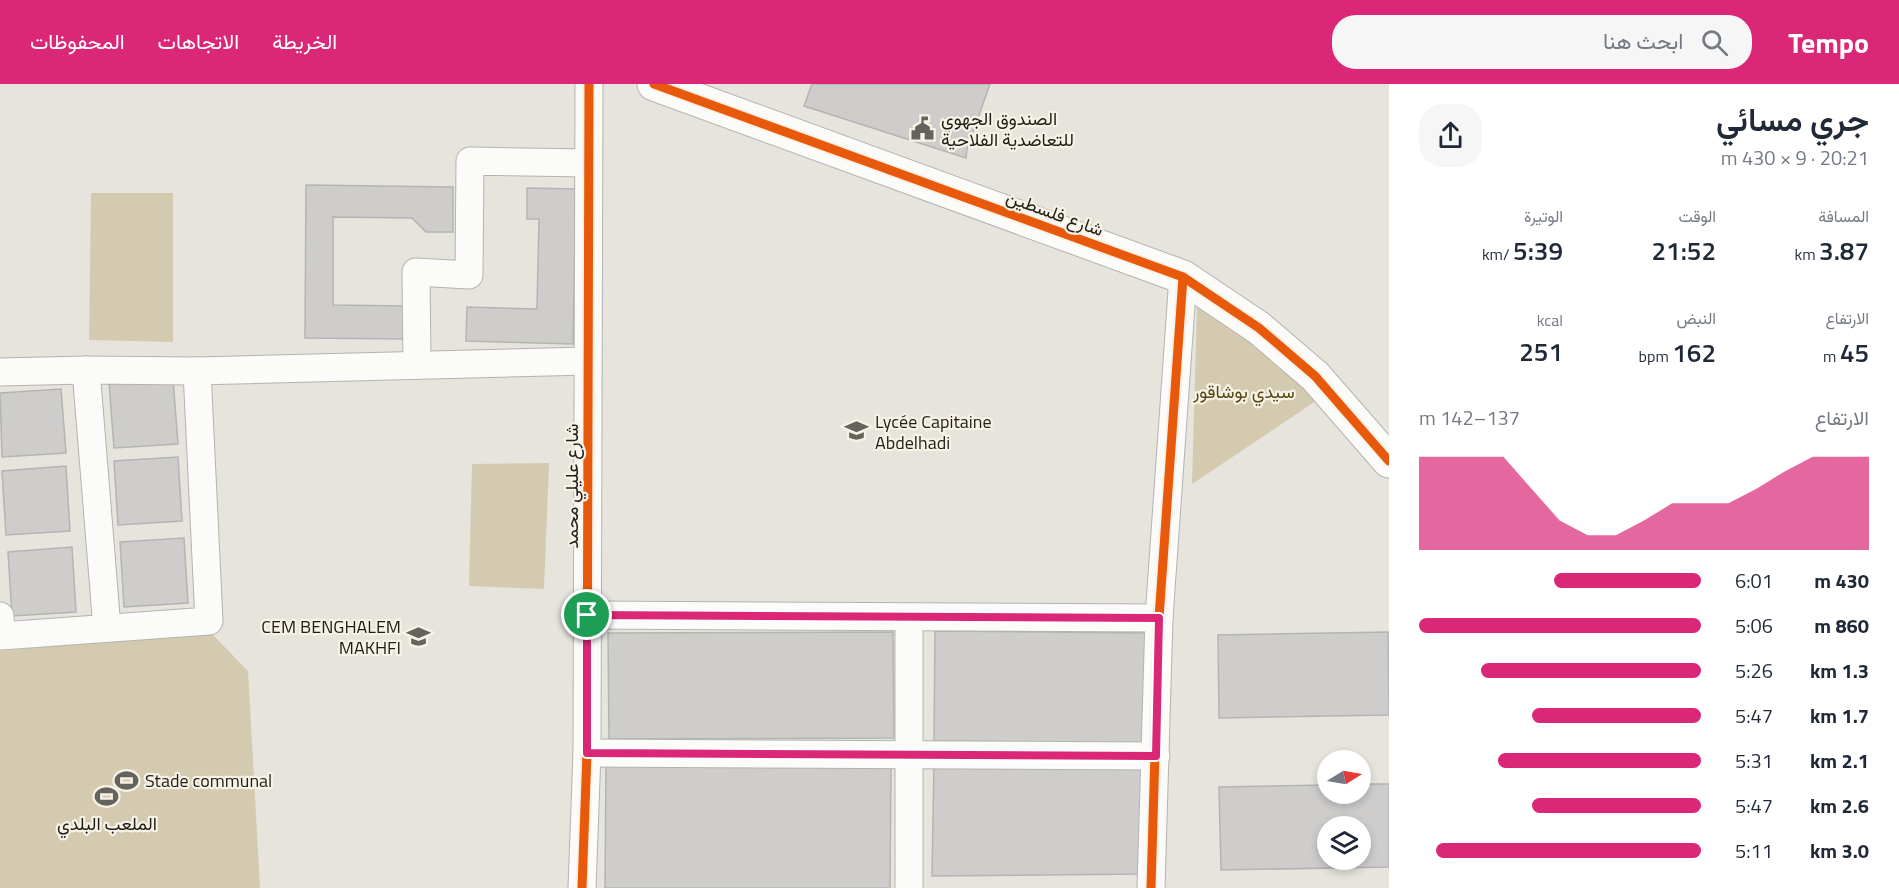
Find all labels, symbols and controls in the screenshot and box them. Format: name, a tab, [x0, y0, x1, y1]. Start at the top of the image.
search box	[1332, 15, 1752, 69]
text: Tempo	[1788, 21, 1869, 64]
text: ابحث هنا	[1603, 24, 1683, 58]
text: المحفوظات	[30, 25, 125, 57]
text: الاتجاهات	[158, 25, 239, 57]
text: الخريطة	[272, 25, 337, 57]
icon: search	[1698, 26, 1731, 59]
text: جري مسائي	[1716, 94, 1869, 144]
button: share	[1419, 104, 1482, 167]
place label: الصندوق الجهوي للتعاضدية الفلاحية	[941, 105, 1074, 153]
public building icon: الصندوق الجهوي للتعاضدية الفلاحية	[910, 115, 936, 141]
text: 20:21 · 9 × 430 m	[1721, 142, 1869, 173]
street label: شارع فلسطين	[1003, 183, 1107, 243]
text: الوتيرة	[1524, 204, 1563, 228]
text: الوقت	[1678, 204, 1716, 228]
text: المسافة	[1818, 204, 1869, 228]
text: 5:39	[1513, 231, 1563, 270]
text: 21:52	[1652, 231, 1716, 270]
text: 3.87	[1819, 231, 1869, 270]
text: /km	[1482, 242, 1513, 266]
text: km	[1795, 242, 1819, 266]
text: النبض	[1676, 306, 1716, 330]
text: الارتفاع	[1826, 306, 1869, 330]
text: kcal	[1537, 308, 1563, 332]
text: 251	[1519, 332, 1563, 371]
text: 162	[1672, 333, 1716, 372]
text: 45	[1840, 333, 1869, 372]
text: bpm	[1639, 344, 1672, 368]
text: m	[1823, 344, 1840, 368]
park label: سيدي بوشاقور	[1192, 378, 1295, 407]
text: 137–142 m	[1419, 402, 1520, 433]
text: الارتفاع	[1815, 402, 1869, 433]
place label: Lycée Capitaine Abdelhadi	[875, 408, 991, 456]
school or university icon: Lycée Capitaine Abdelhadi	[844, 418, 870, 444]
street label: شارع عليلي محمد	[558, 424, 587, 548]
text: 6:01	[1735, 565, 1773, 596]
text: 430 m	[1814, 565, 1869, 596]
pin	[561, 589, 612, 640]
icon: arrive	[570, 598, 603, 631]
text: 5:06	[1735, 610, 1773, 641]
text: 860 m	[1814, 610, 1869, 641]
place label: CEM BENGHALEM MAKHFI	[261, 613, 401, 661]
school or university icon: CEM BENGHALEM MAKHFI	[406, 623, 432, 649]
text: 5:26	[1735, 655, 1773, 686]
text: 1.3 km	[1810, 655, 1869, 686]
text: 5:47	[1735, 700, 1773, 731]
text: 1.7 km	[1810, 700, 1869, 731]
text: 5:31	[1735, 745, 1773, 776]
text: 2.1 km	[1810, 745, 1869, 776]
north arrow	[1317, 750, 1371, 804]
map controls	[1317, 750, 1371, 870]
sports icon: Stade communal	[114, 767, 140, 793]
place label: Stade communal	[145, 767, 272, 794]
sports icon: الملعب البلدي	[94, 784, 120, 810]
text: 5:47	[1735, 790, 1773, 821]
text: 2.6 km	[1810, 790, 1869, 821]
place label: الملعب البلدي	[57, 810, 157, 839]
button: layers	[1317, 816, 1371, 870]
text: 5:11	[1735, 835, 1773, 866]
text: 3.0 km	[1810, 835, 1869, 866]

